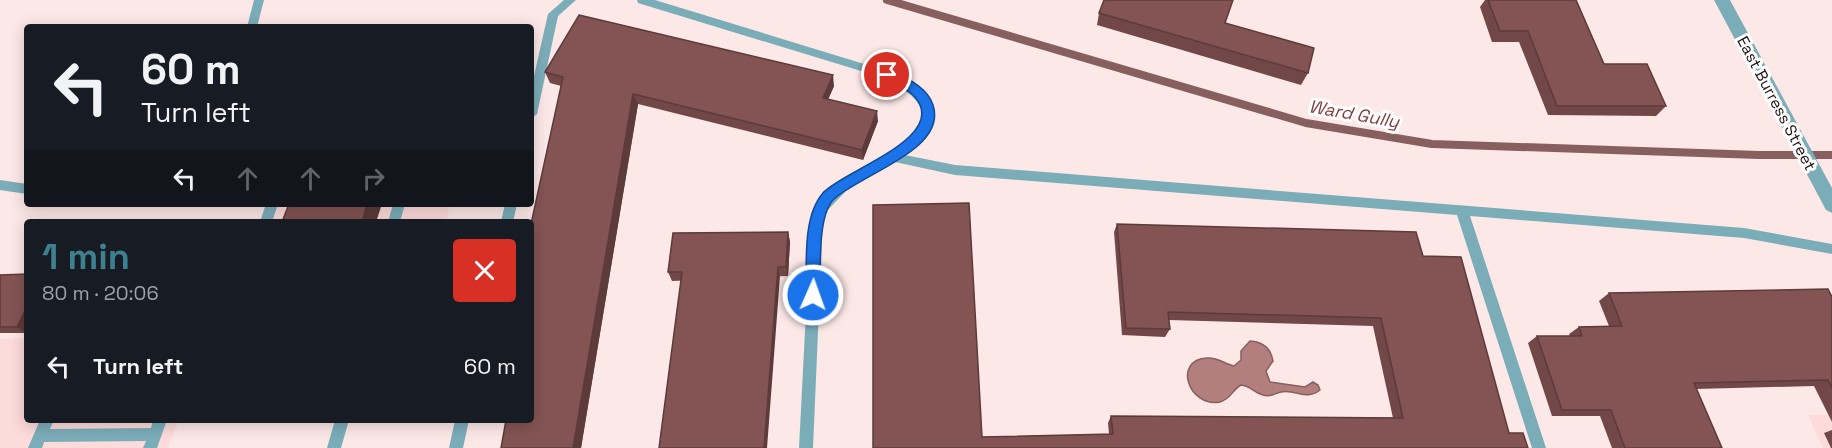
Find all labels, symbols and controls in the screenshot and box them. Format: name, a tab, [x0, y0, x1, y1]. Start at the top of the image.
street label: East Burress Street	[1732, 32, 1821, 174]
text: 60 m	[141, 43, 241, 96]
icon: left	[42, 48, 120, 126]
pin	[861, 49, 912, 100]
icon: arrive	[870, 58, 903, 91]
water label: Ward Gully	[1307, 94, 1402, 133]
text: Turn left	[141, 95, 251, 130]
icon: left	[168, 162, 201, 195]
icon: ahead	[231, 162, 264, 195]
icon: ahead	[294, 162, 327, 195]
icon: right	[357, 162, 390, 195]
text: 1 min	[42, 234, 130, 280]
button: close	[453, 239, 516, 302]
position arrow	[781, 263, 845, 327]
text: 80 m · 20:06	[42, 280, 159, 306]
icon: left	[42, 350, 75, 383]
text: Turn left	[93, 352, 183, 380]
text: 60 m	[464, 352, 516, 380]

